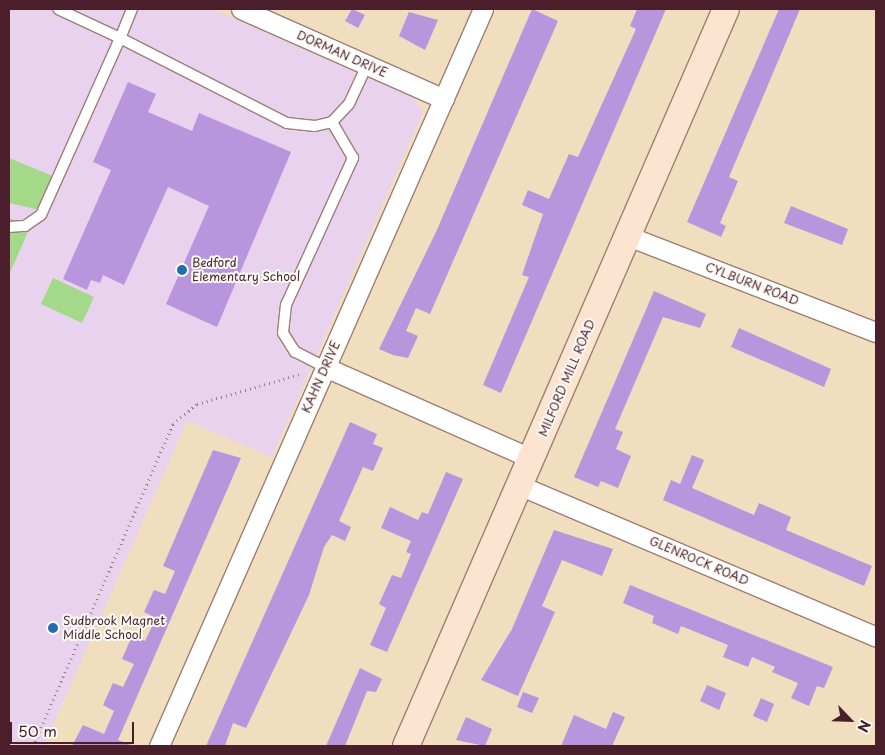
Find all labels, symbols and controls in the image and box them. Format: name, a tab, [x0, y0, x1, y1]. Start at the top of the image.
street label: DORMAN DRIVE	[295, 28, 389, 80]
place label: Bedford Elementary School	[192, 256, 300, 284]
street label: CYLBURN ROAD	[703, 259, 801, 309]
marker: Bedford Elementary School	[176, 264, 188, 276]
street label: MILFORD MILL ROAD	[535, 317, 599, 439]
street label: KAHN DRIVE	[299, 339, 343, 415]
street label: GLENROCK ROAD	[646, 533, 752, 589]
place label: Sudbrook Magnet Middle School	[63, 614, 166, 642]
marker: Sudbrook Magnet Middle School	[47, 622, 59, 634]
north arrow	[825, 695, 875, 745]
scale bar	[12, 712, 136, 744]
text: N	[852, 717, 876, 736]
text: 50 m	[18, 719, 57, 742]

